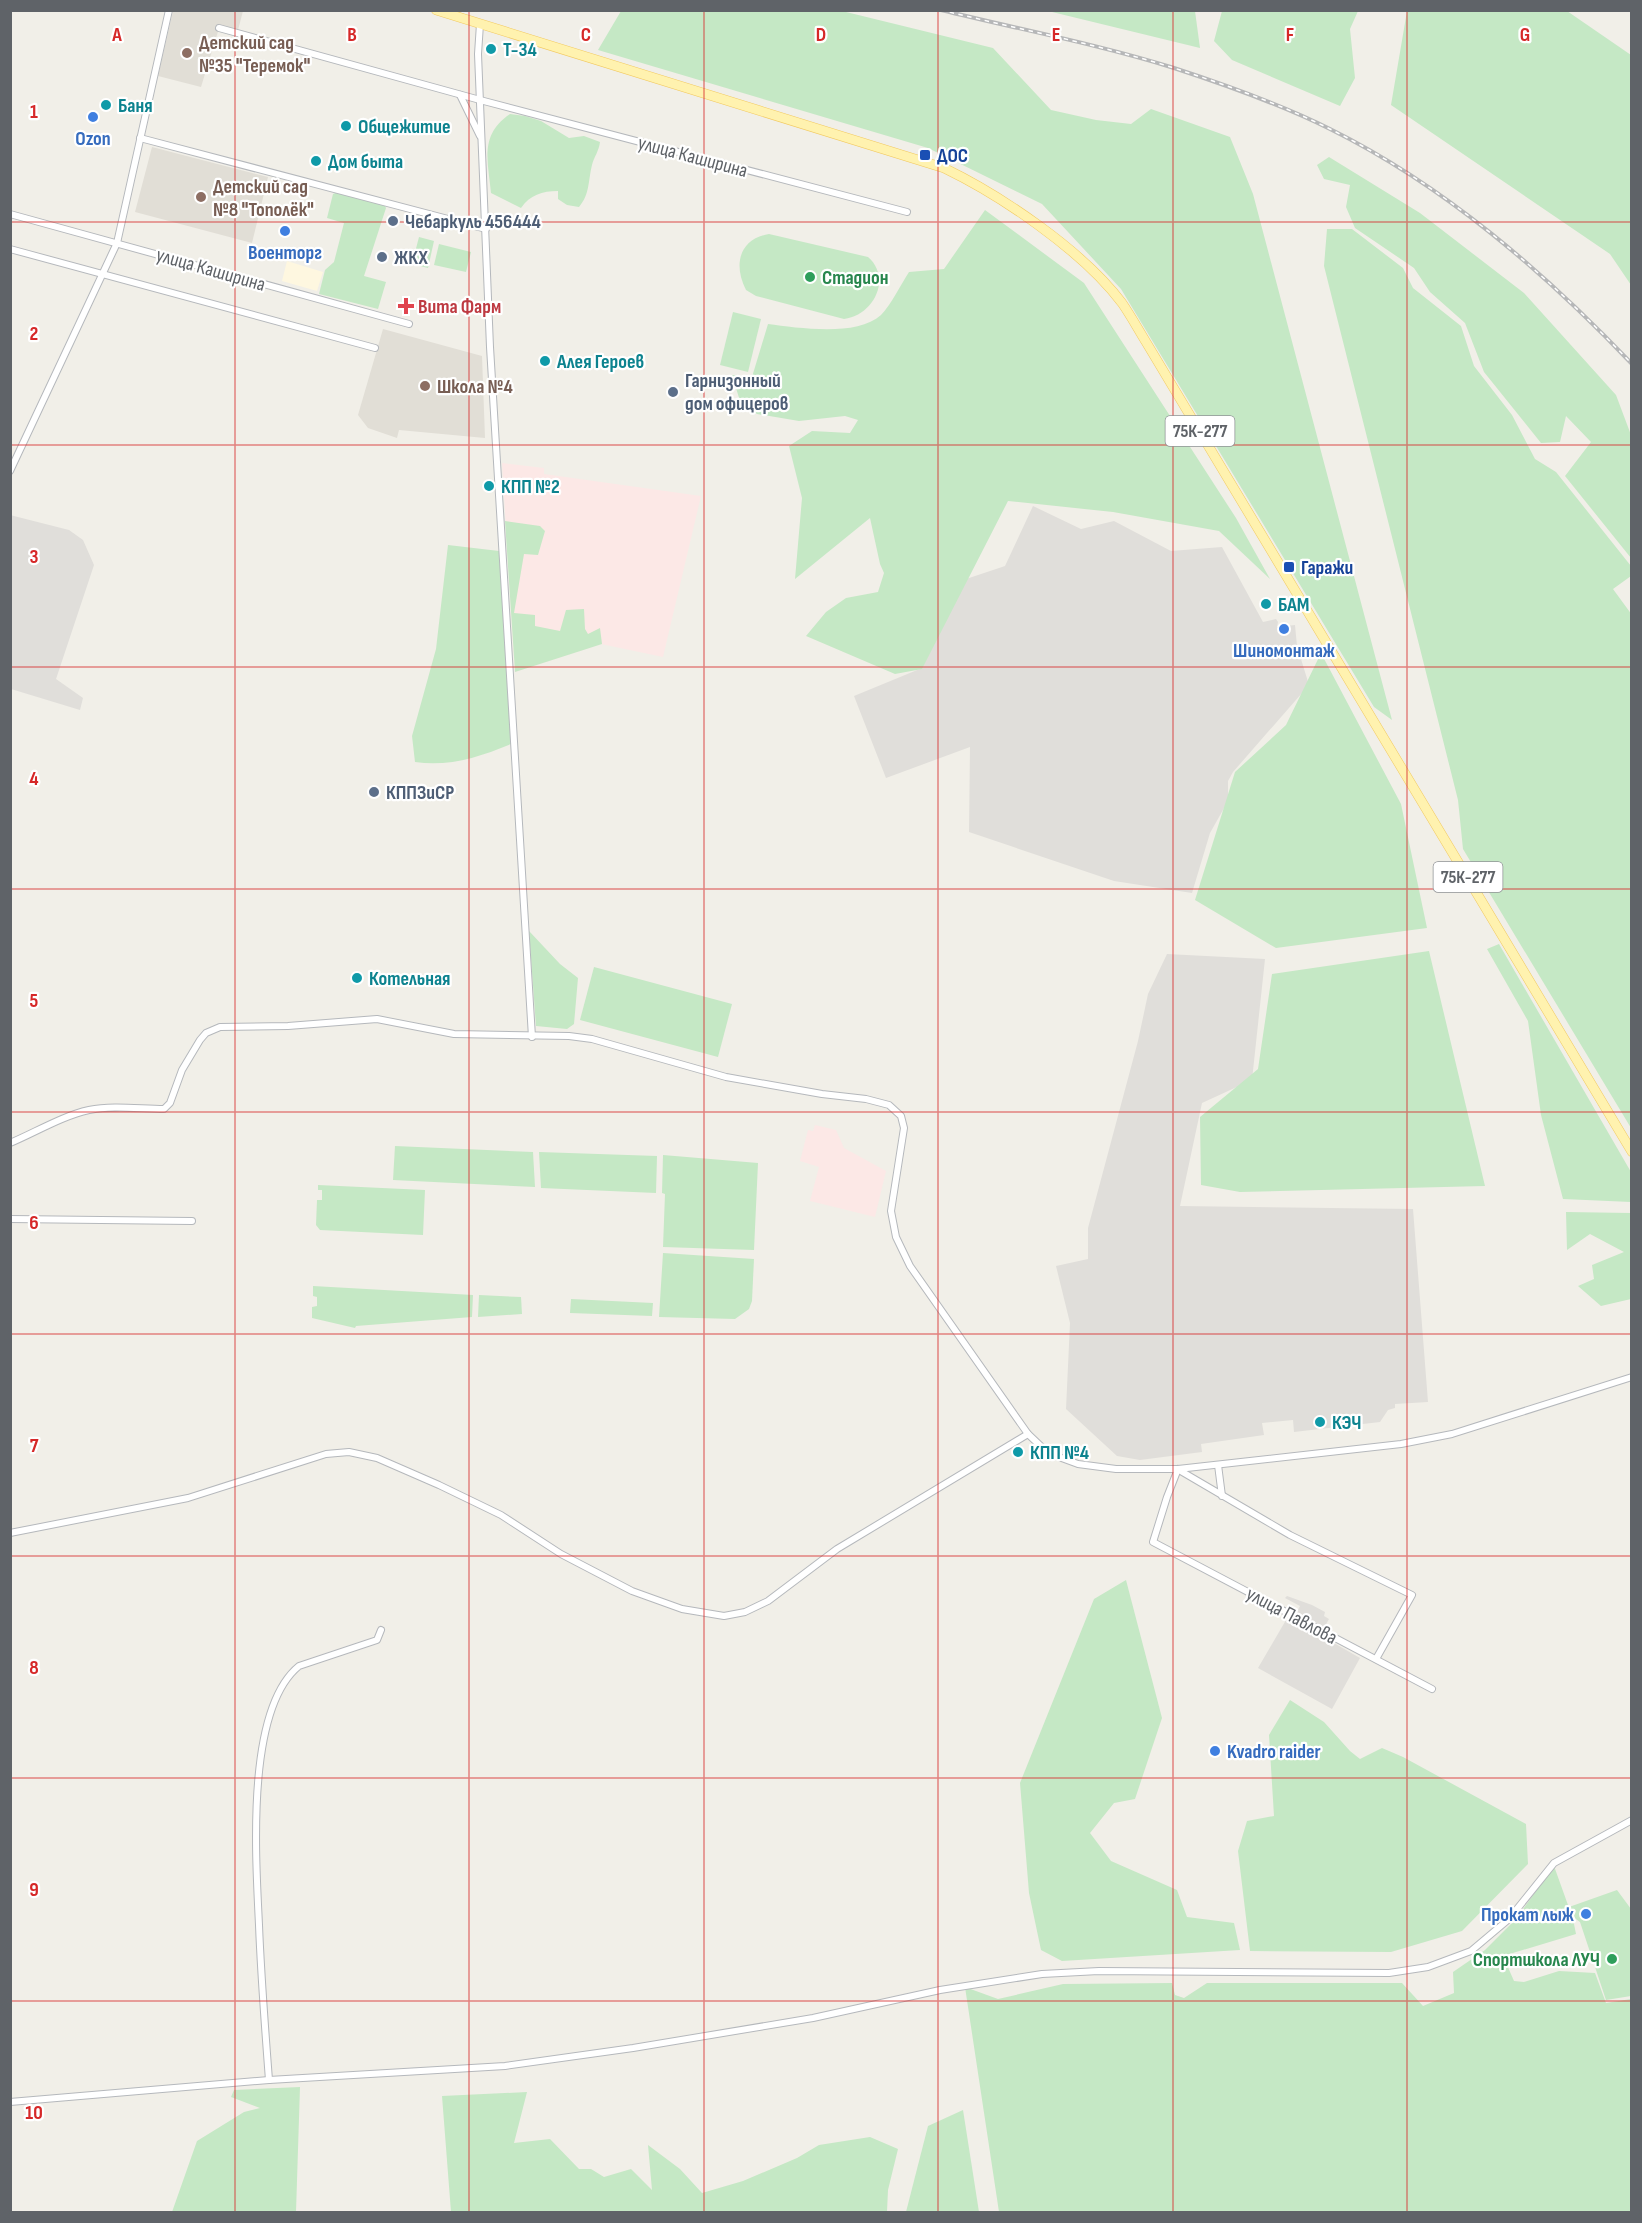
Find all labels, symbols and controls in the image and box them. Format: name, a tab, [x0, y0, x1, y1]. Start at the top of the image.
text: A	[111, 23, 122, 47]
text: B	[347, 23, 357, 47]
text: C	[581, 23, 591, 47]
text: D	[816, 23, 826, 47]
text: E	[1052, 23, 1060, 47]
text: F	[1286, 23, 1294, 47]
text: G	[1520, 23, 1530, 47]
place label: Детский сад №35 "Теремок"	[199, 31, 310, 78]
place label: Т-34	[503, 38, 537, 62]
marker: Т-34	[484, 42, 498, 56]
marker: Детский сад №35 "Теремок"	[180, 46, 194, 60]
place label: Баня	[118, 94, 153, 118]
marker: Баня	[99, 98, 113, 112]
text: 1	[30, 100, 38, 124]
marker: Ozon	[86, 110, 100, 124]
place label: Общежитие	[358, 115, 451, 139]
marker: Общежитие	[339, 119, 353, 133]
place label: Ozon	[75, 127, 111, 151]
street label: улица Каширина	[635, 131, 750, 183]
place label: ДОС	[937, 144, 968, 168]
marker: ДОС	[918, 148, 932, 162]
place label: Дом быта	[328, 150, 403, 174]
marker: Дом быта	[309, 154, 323, 168]
place label: Детский сад №8 "Тополёк"	[213, 175, 314, 222]
marker: Детский сад №8 "Тополёк"	[194, 190, 208, 204]
place label: Чебаpкуль 456444	[405, 210, 541, 234]
marker: Чебаpкуль 456444	[386, 214, 400, 228]
marker: Военторг	[278, 224, 292, 238]
place label: Военторг	[248, 241, 322, 265]
street label: улица Каширина	[153, 243, 268, 297]
place label: ЖКХ	[394, 246, 428, 270]
marker: ЖКХ	[375, 250, 389, 264]
place label: Стадион	[822, 266, 888, 290]
marker: Стадион	[803, 270, 817, 284]
place label: Вита Фарм	[418, 295, 501, 319]
marker: Вита Фарм	[399, 299, 413, 313]
text: 2	[30, 322, 38, 346]
place label: Алея Героев	[556, 350, 644, 374]
marker: Алея Героев	[538, 354, 552, 368]
place label: Гарнизонный дом офицеров	[685, 369, 789, 416]
place label: Школа №4	[437, 375, 513, 399]
marker: Школа №4	[418, 379, 432, 393]
marker: Гарнизонный дом офицеров	[666, 385, 680, 399]
road number: 75К-277	[1166, 416, 1234, 446]
place label: КПП №2	[501, 475, 560, 499]
marker: КПП №2	[482, 479, 496, 493]
text: 3	[30, 545, 39, 569]
place label: Гаражи	[1301, 556, 1353, 580]
marker: Гаражи	[1282, 560, 1296, 574]
place label: БАМ	[1278, 593, 1309, 617]
marker: БАМ	[1259, 597, 1273, 611]
marker: Шиномонтаж	[1277, 622, 1291, 636]
place label: Шиномонтаж	[1233, 639, 1336, 663]
text: 4	[29, 767, 39, 791]
place label: КППЗиСР	[386, 781, 454, 805]
marker: КППЗиСР	[367, 785, 381, 799]
road number: 75К-277	[1434, 862, 1502, 892]
place label: Котельная	[369, 967, 450, 991]
marker: Котельная	[350, 971, 364, 985]
text: 5	[30, 989, 39, 1013]
text: 6	[29, 1211, 39, 1235]
place label: КЭЧ	[1332, 1411, 1362, 1435]
marker: КЭЧ	[1313, 1415, 1327, 1429]
text: 7	[30, 1434, 39, 1458]
place label: КПП №4	[1030, 1441, 1089, 1465]
marker: КПП №4	[1011, 1445, 1025, 1459]
street label: улица Павлова	[1242, 1582, 1341, 1650]
text: 8	[29, 1656, 39, 1680]
place label: Kvadro raider	[1227, 1740, 1321, 1764]
marker: Kvadro raider	[1208, 1744, 1222, 1758]
text: 9	[29, 1878, 39, 1902]
place label: Прокат лыж	[1481, 1903, 1575, 1927]
marker: Прокат лыж	[1579, 1907, 1593, 1921]
place label: Спортшкола ЛУЧ	[1473, 1948, 1600, 1972]
marker: Спортшкола ЛУЧ	[1605, 1952, 1619, 1966]
text: 10	[25, 2101, 43, 2125]

